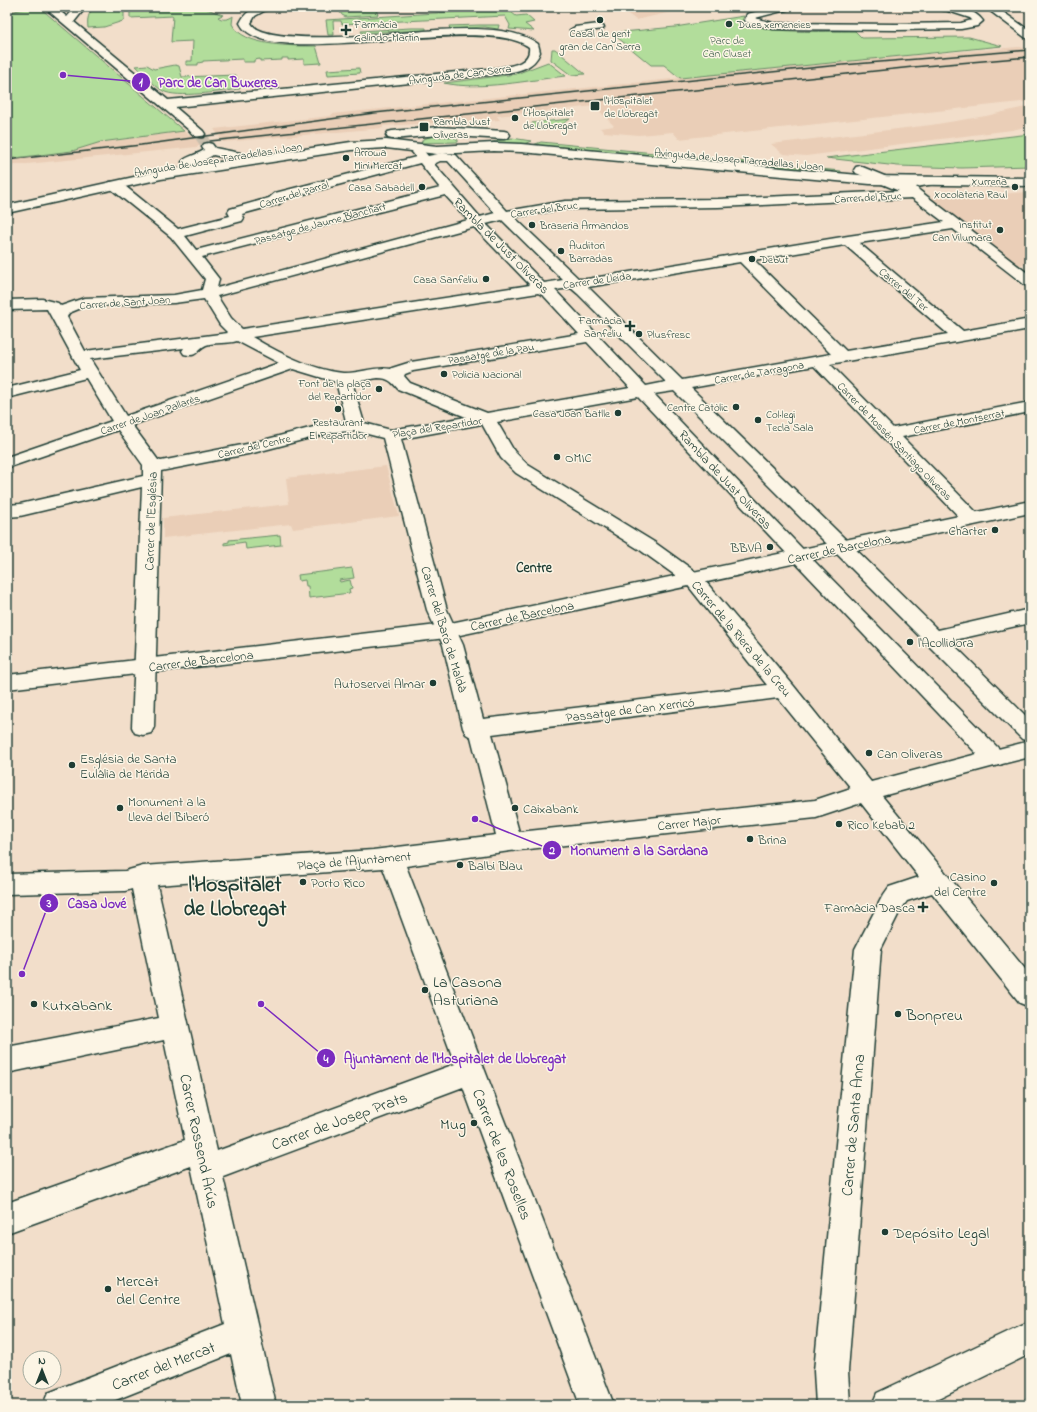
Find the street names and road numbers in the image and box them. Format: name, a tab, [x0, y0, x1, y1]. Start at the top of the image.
street label: Avinguda de Can Serra	[408, 61, 513, 90]
street label: Avinguda de Josep Tarradellas i Joan	[133, 139, 304, 182]
street label: Avinguda de Josep Tarradellas i Joan	[653, 145, 824, 176]
street label: Carrer del Parral	[258, 177, 331, 213]
street label: Carrer del Bruc	[834, 188, 902, 208]
street label: Rambla de Just Oliveras	[448, 194, 554, 299]
street label: Carrer del Bruc	[510, 197, 579, 223]
street label: Passatge de Jaume Blanchart	[253, 199, 388, 250]
street label: Carrer del Ter	[875, 264, 932, 316]
street label: Carrer de Lleida	[562, 268, 632, 294]
street label: Carrer de Sant Joan	[79, 292, 171, 314]
street label: Passatge de la Pau	[447, 339, 536, 370]
street label: Carrer de Tarragona	[713, 357, 805, 390]
street label: Carrer de Mossèn Santiago Oliveras	[832, 379, 956, 506]
street label: Carrer de Joan Pallarès	[98, 390, 203, 439]
street label: Carrer de Montserrat	[912, 405, 1006, 439]
street label: Plaça del Repartidor	[391, 413, 483, 443]
street label: Rambla de Just Oliveras	[674, 426, 776, 534]
street label: Carrer del Centre	[216, 431, 292, 463]
street label: Carrer de l'Església	[140, 471, 164, 571]
street label: Carrer de Barcelona	[786, 529, 893, 570]
street label: Carrer del Baró de Maldà	[415, 564, 472, 695]
street label: Carrer de la Riera de la Creu	[686, 577, 795, 701]
street label: Carrer de Barcelona	[469, 596, 576, 637]
street label: Carrer de Barcelona	[148, 646, 255, 677]
street label: Passatge de Can Xerricó	[565, 693, 696, 729]
street label: Carrer Major	[657, 811, 723, 836]
street label: Plaça de l'Ajuntament	[296, 847, 413, 876]
street label: Carrer de Santa Anna	[836, 1053, 872, 1197]
street label: Carrer Rossend Arús	[172, 1072, 224, 1211]
street label: Carrer de Josep Prats	[268, 1086, 411, 1158]
street label: Carrer de les Roselles	[465, 1086, 537, 1224]
street label: Carrer del Mercat	[108, 1336, 220, 1398]

